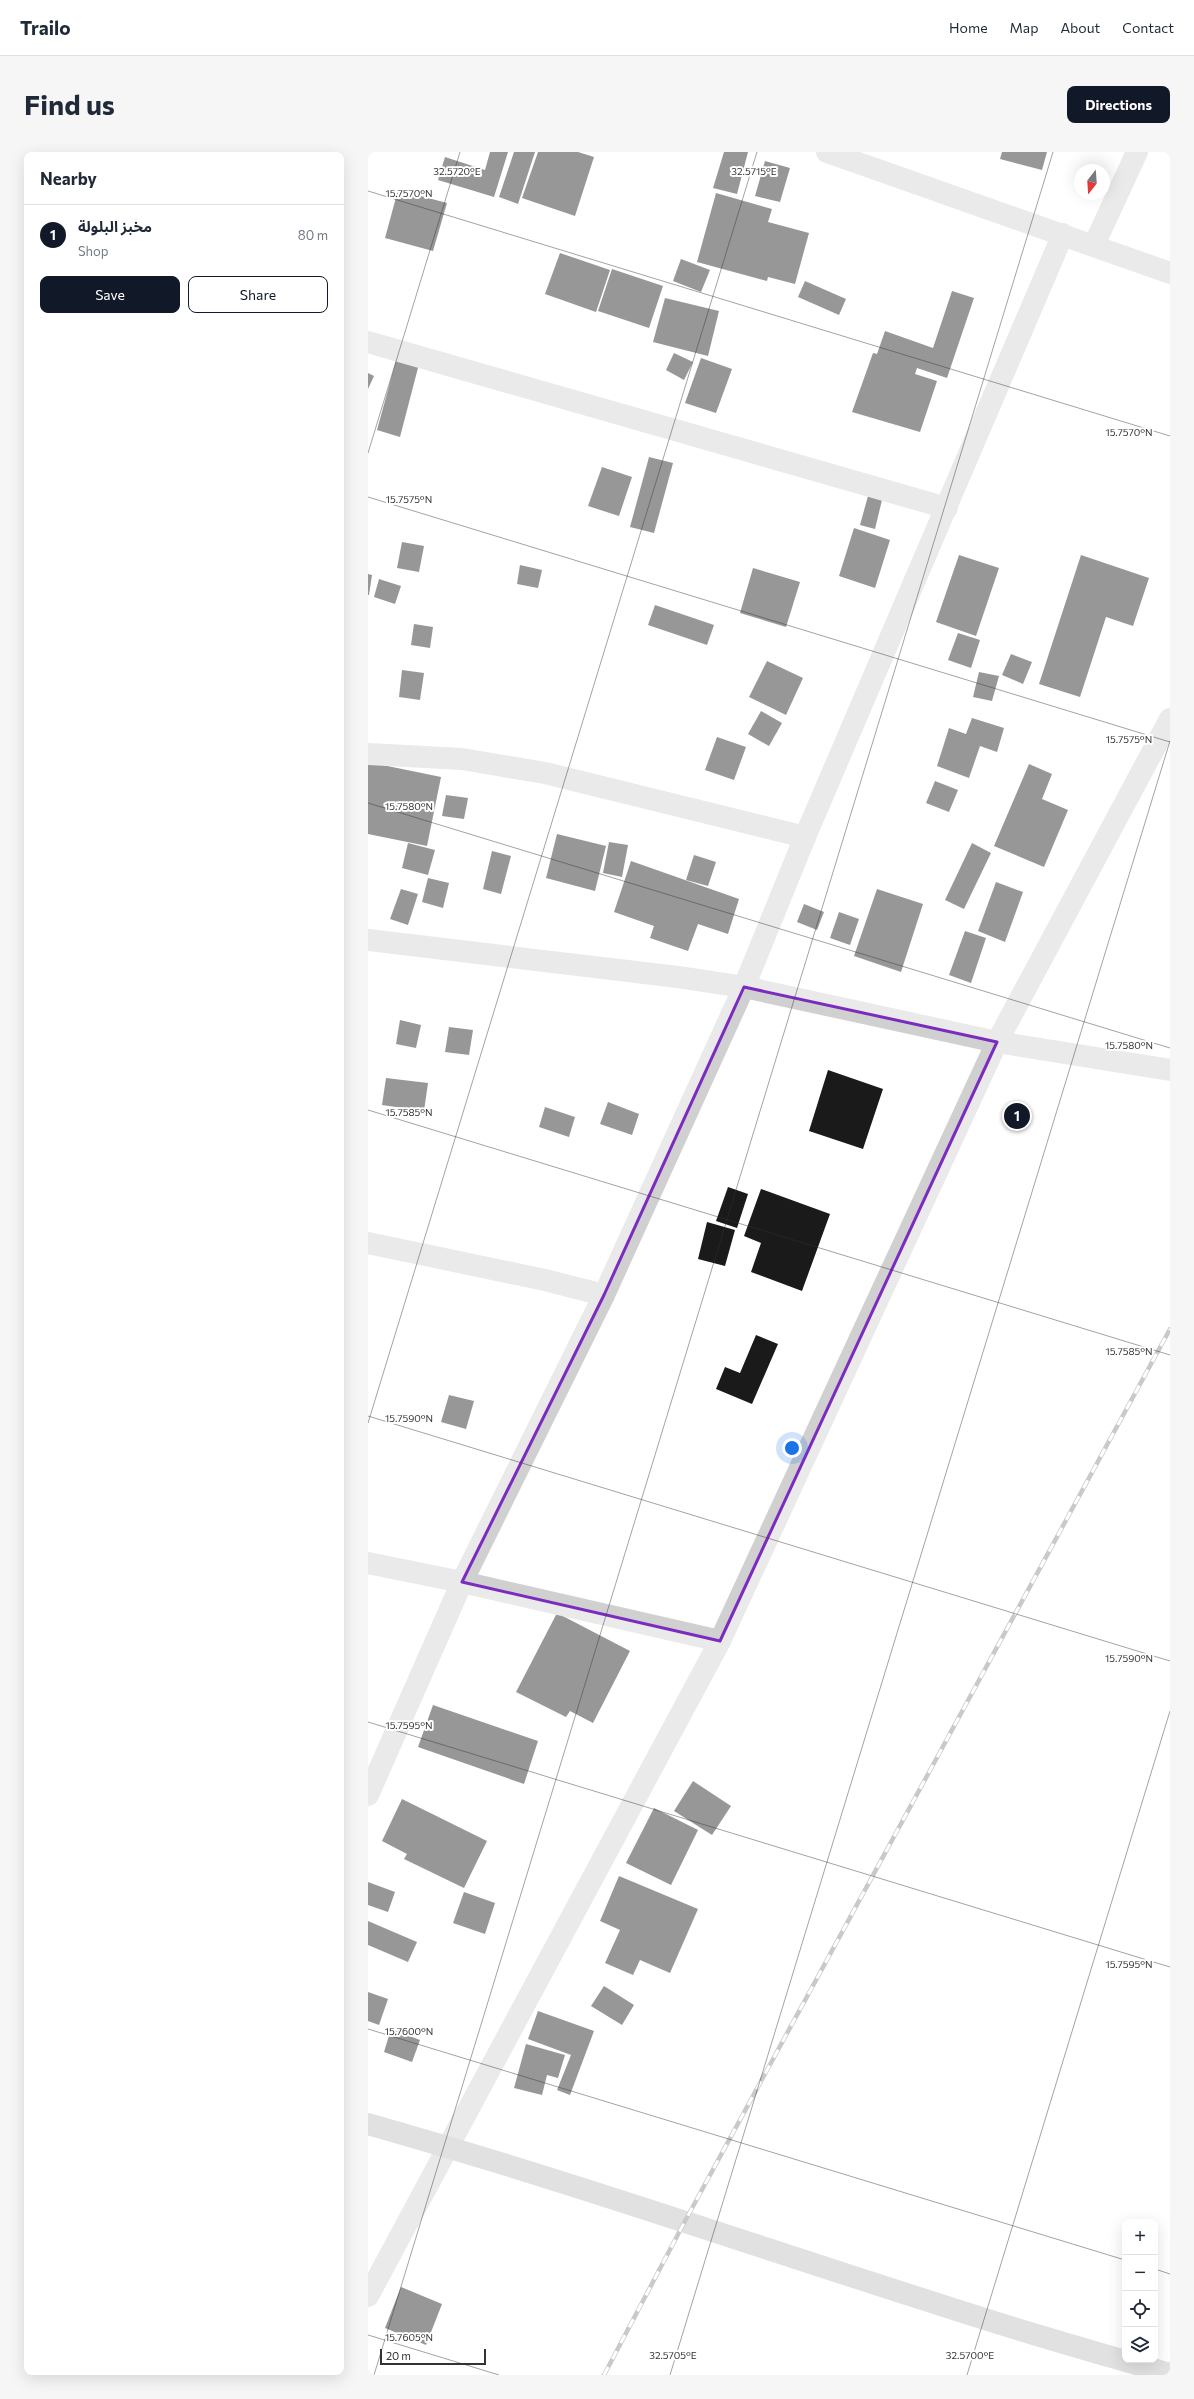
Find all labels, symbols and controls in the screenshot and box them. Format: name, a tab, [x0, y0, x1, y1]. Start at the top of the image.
text: Trailo	[20, 16, 71, 39]
text: Home	[949, 19, 988, 36]
text: Map	[1010, 19, 1038, 36]
text: About	[1060, 19, 1100, 36]
text: Contact	[1122, 19, 1174, 36]
button: Directions	[1067, 86, 1170, 123]
text: Find us	[24, 87, 115, 121]
north arrow	[1074, 164, 1110, 200]
text: 32.5720°E	[433, 165, 481, 177]
text: 32.5715°E	[731, 165, 777, 177]
text: Nearby	[40, 168, 97, 189]
text: 15.7570°N	[385, 187, 433, 199]
text: مخبز البلولة	[78, 217, 152, 235]
text: 1	[50, 227, 56, 243]
text: 80 m	[298, 227, 328, 243]
text: Shop	[78, 243, 109, 259]
button: Save	[40, 276, 180, 313]
button: Share	[188, 276, 328, 313]
text: 15.7570°N	[1105, 426, 1153, 438]
text: 15.7575°N	[386, 493, 432, 505]
text: 15.7575°N	[1106, 733, 1152, 745]
text: 15.7580°N	[385, 800, 433, 812]
text: 15.7580°N	[1105, 1039, 1153, 1051]
pin: 1	[1004, 1101, 1030, 1131]
text: 15.7585°N	[385, 1106, 433, 1118]
text: 15.7585°N	[1105, 1345, 1153, 1357]
text: 15.7590°N	[385, 1412, 433, 1424]
your location	[782, 1438, 802, 1458]
text: 15.7590°N	[1105, 1652, 1153, 1664]
text: 15.7595°N	[385, 1719, 433, 1731]
text: 15.7595°N	[1105, 1958, 1153, 1970]
text: 15.7600°N	[385, 2025, 433, 2037]
map controls	[1122, 2219, 1158, 2363]
button: +	[1122, 2219, 1158, 2255]
button: −	[1122, 2255, 1158, 2291]
button: locate	[1122, 2291, 1158, 2327]
button: layers	[1122, 2327, 1158, 2363]
text: 15.7605°N	[385, 2331, 433, 2343]
scale bar	[380, 2347, 486, 2366]
text: 20 m	[386, 2349, 411, 2362]
text: 32.5705°E	[649, 2349, 697, 2361]
text: 32.5700°E	[946, 2349, 994, 2361]

